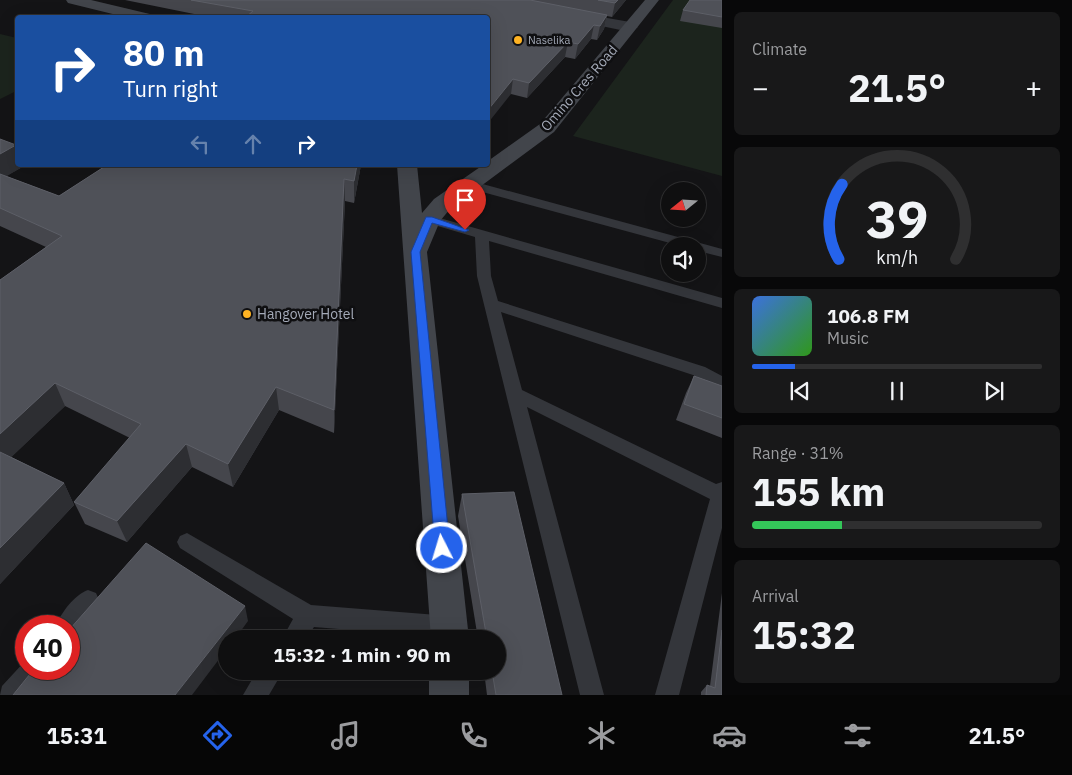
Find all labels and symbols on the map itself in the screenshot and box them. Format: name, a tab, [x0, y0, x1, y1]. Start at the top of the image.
place label: Naselika	[528, 33, 571, 47]
marker: Naselika	[512, 34, 524, 46]
street label: Omino Cres Road	[537, 41, 621, 135]
pin	[444, 179, 486, 230]
north arrow	[661, 182, 706, 228]
place label: Hangover Hotel	[257, 305, 355, 323]
marker: Hangover Hotel	[241, 308, 253, 320]
position arrow	[415, 521, 467, 573]
speed limit sign: 40	[15, 615, 80, 680]

